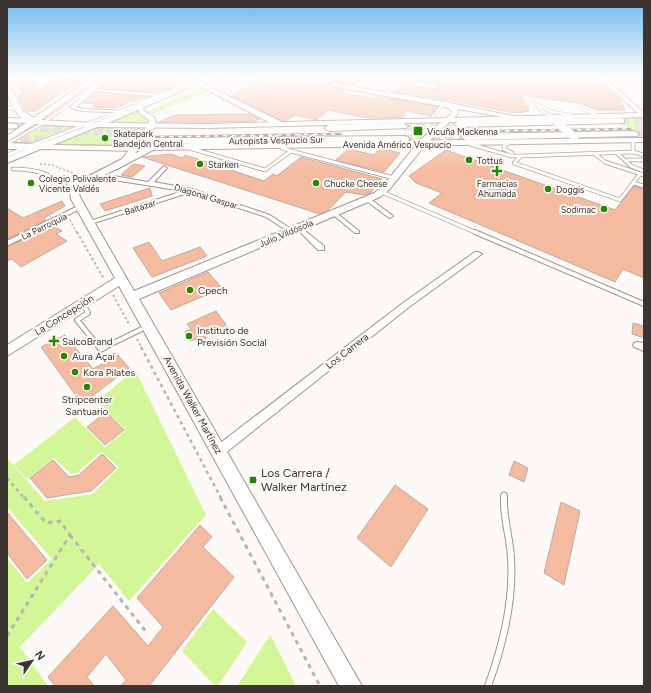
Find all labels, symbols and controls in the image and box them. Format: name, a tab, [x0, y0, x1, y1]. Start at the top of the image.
marker: Vicuña Mackenna	[412, 125, 424, 137]
place label: Vicuña Mackenna	[427, 126, 498, 137]
place label: Skatepark Bandejón Central	[113, 128, 183, 149]
marker: Skatepark Bandejón Central	[100, 133, 110, 143]
street label: Autopista Vespucio Sur	[228, 134, 324, 146]
street label: Avenida Américo Vespucio	[343, 139, 451, 150]
marker: Tottus	[464, 155, 474, 165]
place label: Tottus	[477, 155, 503, 166]
marker: Starken	[195, 159, 205, 169]
place label: Starken	[208, 159, 239, 170]
marker: Farmacias Ahumada	[492, 166, 502, 176]
place label: Colegio Polivalente Vicente Valdés	[39, 173, 116, 194]
marker: Colegio Polivalente Vicente Valdés	[26, 178, 36, 188]
marker: Chucke Cheese	[311, 178, 321, 188]
place label: Chucke Cheese	[324, 178, 387, 189]
place label: Farmacias Ahumada	[477, 178, 517, 199]
street label: Diagonal Gaspar	[173, 181, 239, 211]
marker: Doggis	[543, 184, 553, 194]
place label: Doggis	[556, 184, 584, 195]
street label: Baltazar	[123, 197, 157, 217]
place label: Sodimac	[561, 204, 596, 215]
marker: Sodimac	[599, 204, 609, 214]
street label: La Parroquia	[19, 210, 69, 242]
street label: Julio Vildósola	[257, 216, 315, 249]
place label: Cpech	[198, 284, 228, 297]
marker: Cpech	[185, 285, 195, 295]
street label: La Concepción	[32, 291, 96, 338]
place label: Instituto de Previsión Social	[197, 324, 267, 349]
street label: Los Carrera	[323, 330, 371, 372]
marker: Instituto de Previsión Social	[184, 331, 194, 341]
place label: SalcoBrand	[62, 335, 113, 348]
marker: SalcoBrand	[49, 336, 59, 346]
place label: Aura Açaí	[72, 350, 116, 363]
marker: Aura Açaí	[59, 351, 69, 361]
street label: Avenida Walker Martínez	[161, 354, 225, 456]
place label: Kora Pilates	[83, 366, 135, 379]
marker: Kora Pilates	[70, 367, 80, 377]
marker: Stripcenter Santuario	[82, 382, 92, 392]
place label: Stripcenter Santuario	[62, 393, 113, 418]
place label: Los Carrera / Walker Martínez	[261, 466, 347, 494]
marker: Los Carrera / Walker Martínez	[248, 475, 258, 485]
north arrow	[12, 641, 52, 681]
text: N	[32, 649, 48, 663]

